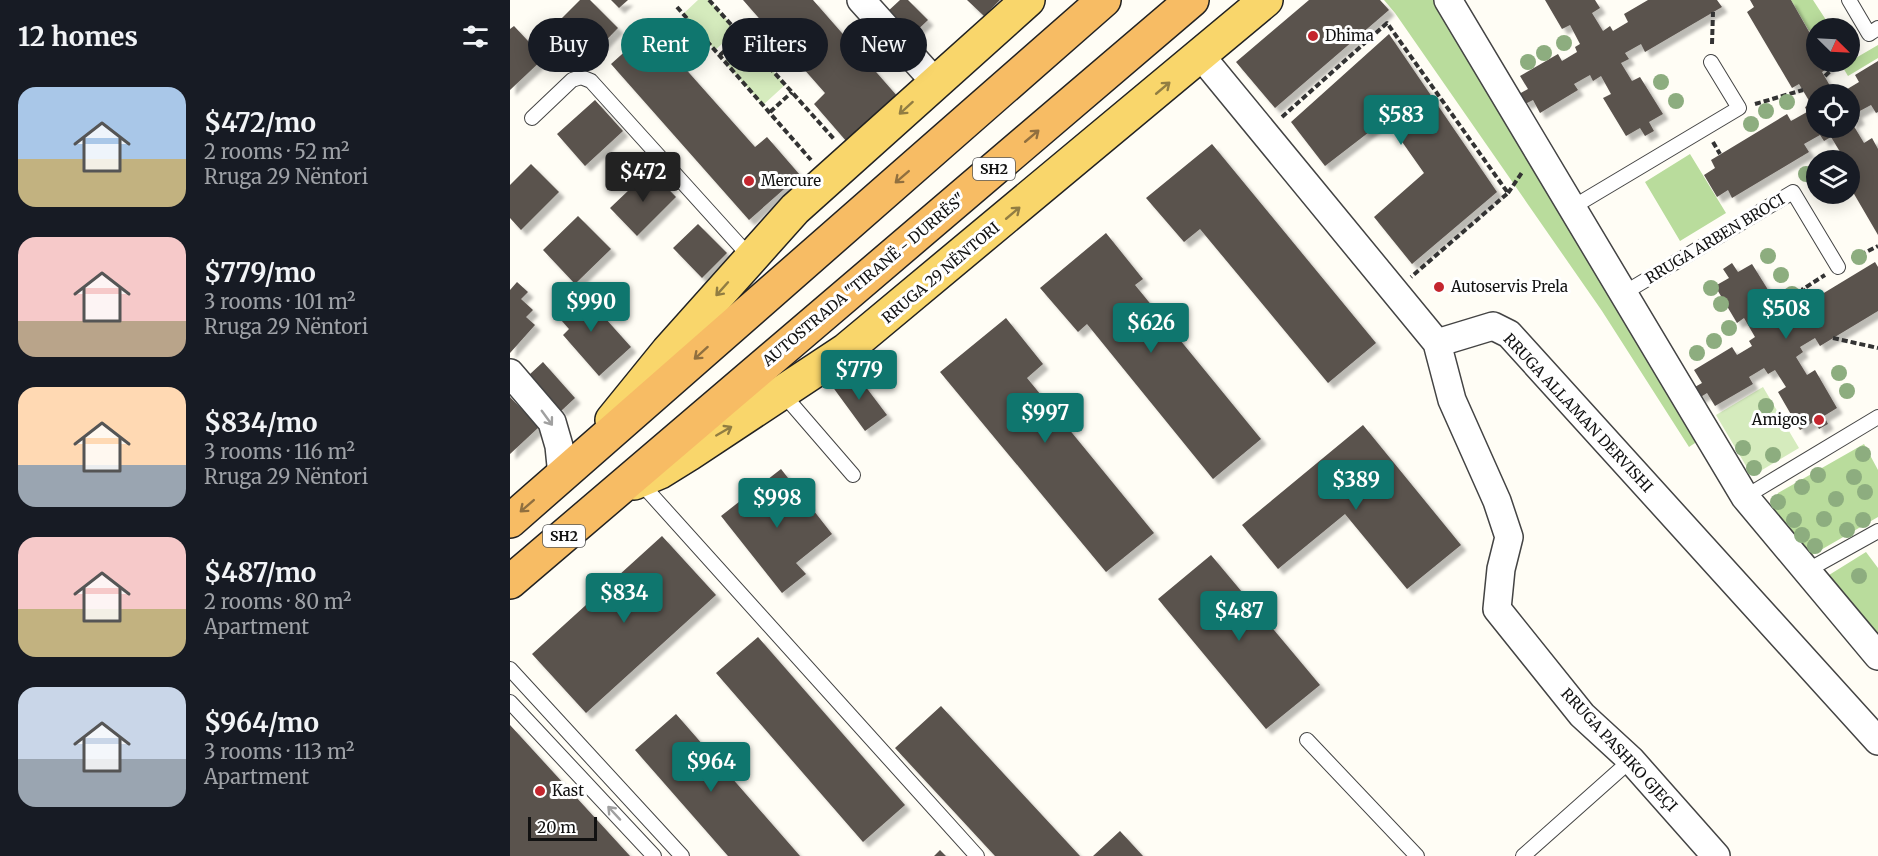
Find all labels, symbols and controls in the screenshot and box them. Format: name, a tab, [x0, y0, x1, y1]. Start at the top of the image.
chip: Buy	[528, 18, 609, 72]
chip: Rent	[621, 18, 710, 72]
chip: Filters	[722, 18, 828, 72]
chip: New	[840, 18, 927, 72]
north arrow	[1806, 18, 1860, 72]
map controls	[1806, 18, 1860, 204]
text: 12 homes	[18, 20, 138, 53]
icon: filters	[459, 20, 492, 53]
place label: Dhima	[1325, 26, 1374, 45]
marker: Dhima	[1306, 29, 1320, 43]
one-way arrow	[1155, 81, 1171, 94]
button: locate	[1806, 84, 1860, 138]
pin: $583	[1365, 95, 1437, 146]
one-way arrow	[898, 101, 913, 116]
text: $583	[1378, 102, 1424, 127]
text: $472/mo	[204, 106, 316, 139]
icon: home	[66, 111, 138, 183]
one-way arrow	[1024, 129, 1039, 143]
text: 2 rooms · 52 m²	[204, 139, 349, 164]
button: layers	[1806, 150, 1860, 204]
pin: $472	[607, 152, 679, 203]
road number: SH2	[973, 158, 1015, 180]
text: $472	[619, 159, 667, 184]
text: Rruga 29 Nëntori	[204, 164, 368, 189]
one-way arrow	[894, 170, 910, 183]
place label: Mercure	[761, 171, 821, 190]
marker: Mercure	[742, 174, 756, 188]
street label: AUTOSTRADA "TIRANË - DURRËS"	[758, 189, 969, 371]
street label: RRUGA ARBEN BROCI	[1642, 189, 1788, 288]
one-way arrow	[1005, 206, 1021, 219]
street label: RRUGA 29 NËNTORI	[878, 218, 1003, 327]
text: $779/mo	[204, 256, 316, 289]
icon: home	[66, 261, 138, 333]
place label: Autoservis Prela	[1450, 277, 1568, 296]
marker: Autoservis Prela	[1432, 280, 1446, 294]
pin: $990	[555, 282, 627, 333]
one-way arrow	[715, 282, 729, 297]
text: 3 rooms · 101 m²	[204, 289, 355, 314]
text: $990	[566, 289, 616, 314]
pin: $508	[1750, 289, 1822, 340]
text: $508	[1761, 296, 1811, 321]
pin: $626	[1115, 303, 1187, 354]
text: $626	[1127, 310, 1175, 335]
text: Rruga 29 Nëntori	[204, 314, 368, 339]
street label: RRUGA ALLAMAN DERVISHI	[1500, 329, 1657, 496]
one-way arrow	[694, 346, 709, 360]
pin: $779	[823, 350, 895, 401]
text: $779	[835, 357, 883, 382]
pin: $997	[1009, 393, 1081, 444]
text: $997	[1021, 400, 1069, 425]
text: $834/mo	[204, 406, 318, 439]
one-way arrow	[541, 409, 554, 425]
place label: Amigos	[1751, 410, 1807, 429]
icon: home	[66, 411, 138, 483]
marker: Amigos	[1812, 413, 1826, 427]
one-way arrow	[715, 424, 732, 436]
text: 3 rooms · 116 m²	[204, 439, 355, 464]
pin: $389	[1320, 460, 1392, 511]
text: Rruga 29 Nëntori	[204, 464, 368, 489]
text: $389	[1332, 467, 1380, 492]
pin: $998	[741, 478, 813, 529]
text: $998	[752, 485, 802, 510]
one-way arrow	[520, 499, 535, 513]
road number: SH2	[543, 525, 585, 547]
text: $487/mo	[204, 556, 316, 589]
icon: home	[66, 561, 138, 633]
pin: $834	[588, 573, 660, 624]
text: $834	[600, 580, 648, 605]
text: 2 rooms · 80 m²	[204, 589, 351, 614]
pin: $487	[1203, 591, 1275, 642]
text: $487	[1214, 598, 1264, 623]
text: Apartment	[204, 614, 309, 639]
street label: RRUGA PASHKO GJEÇI	[1557, 684, 1682, 815]
text: $964/mo	[204, 706, 319, 739]
icon: home	[66, 711, 138, 783]
text: 3 rooms · 113 m²	[204, 739, 354, 764]
pin: $964	[675, 742, 747, 793]
text: $964	[686, 749, 736, 774]
text: Apartment	[204, 764, 309, 789]
place label: Kast	[552, 781, 584, 800]
marker: Kast	[533, 784, 547, 798]
one-way arrow	[607, 806, 621, 821]
scale bar	[528, 814, 597, 842]
text: 20 m	[537, 817, 576, 837]

